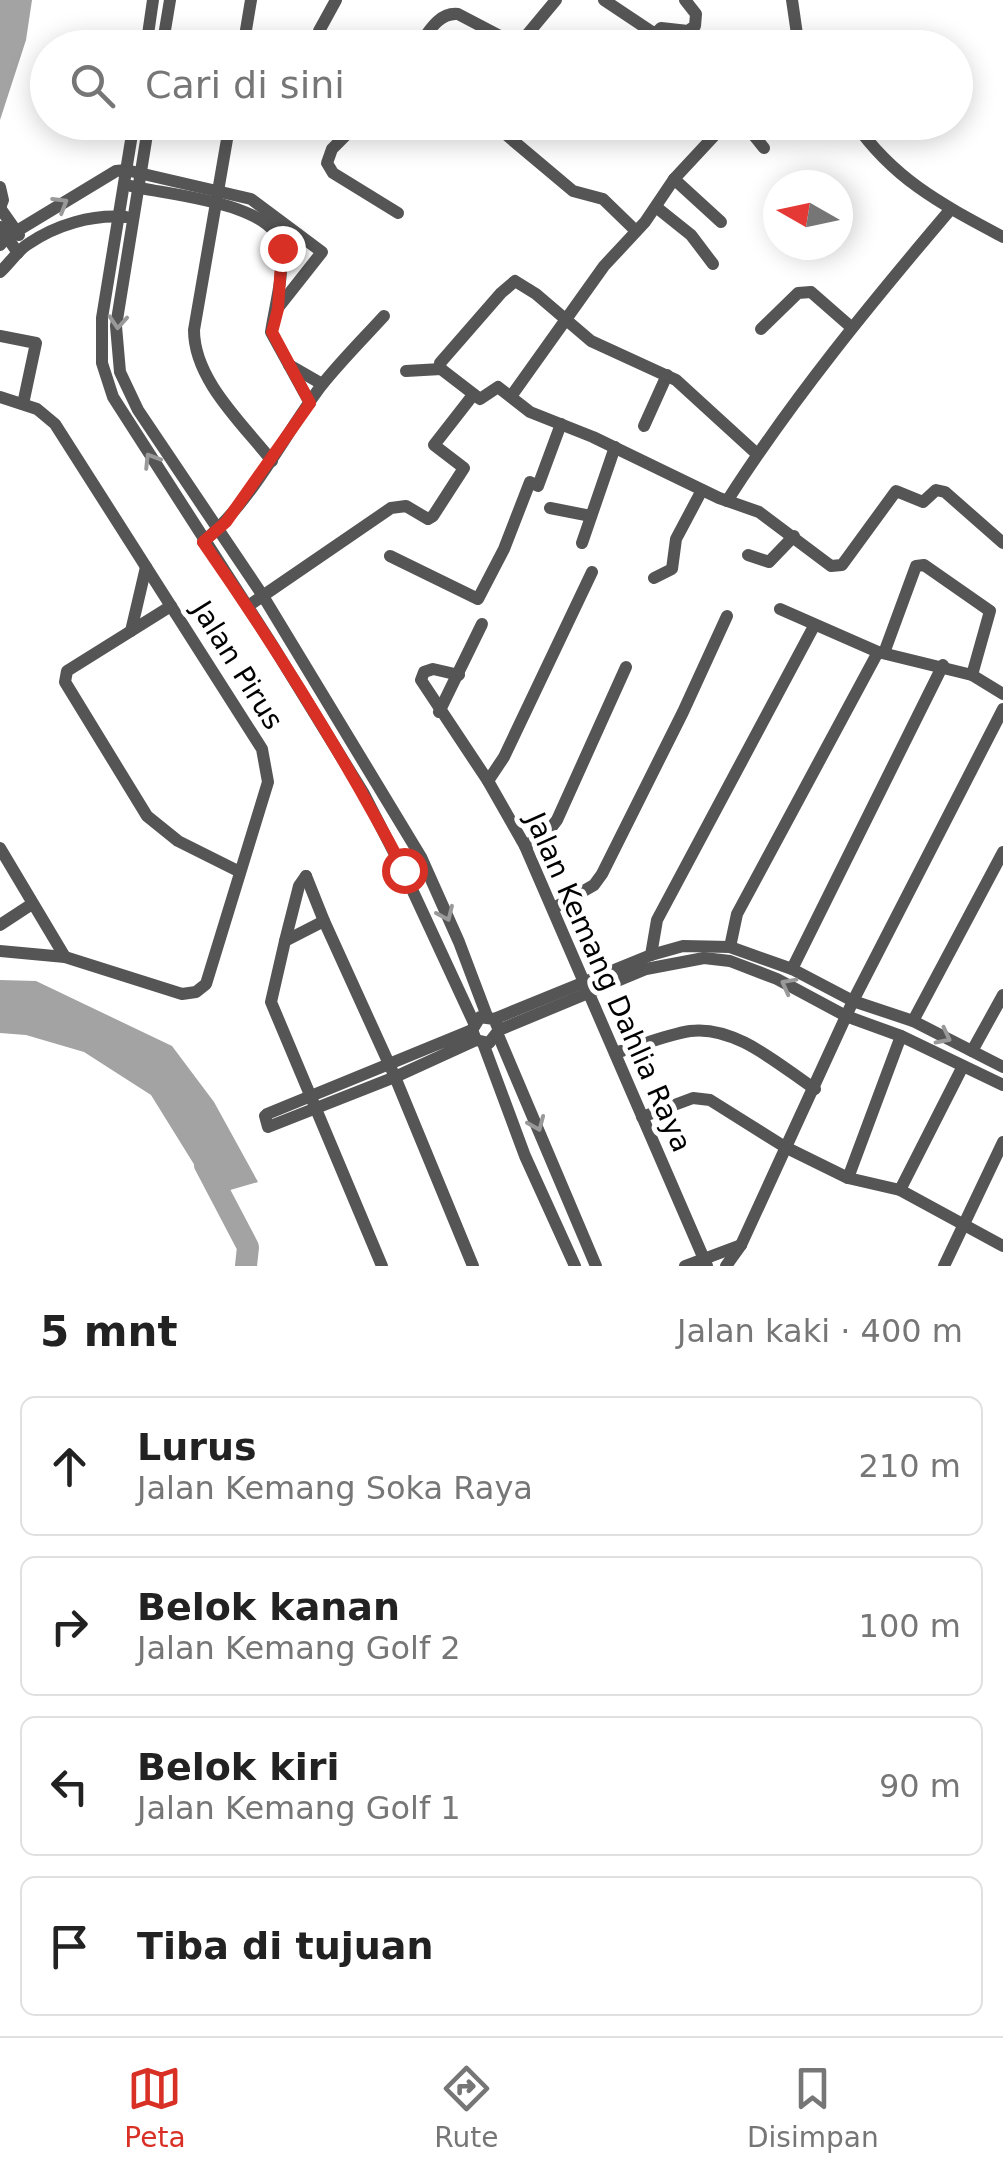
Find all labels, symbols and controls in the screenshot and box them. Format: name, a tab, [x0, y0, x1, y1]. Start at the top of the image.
search box	[30, 30, 973, 140]
icon: search	[65, 58, 120, 113]
text: Cari di sini	[145, 63, 345, 107]
north arrow	[763, 170, 853, 260]
one-way arrow	[50, 197, 68, 216]
route end	[260, 226, 306, 272]
one-way arrow	[108, 315, 129, 331]
one-way arrow	[144, 452, 163, 470]
street label: Jalan Pirus	[184, 593, 290, 735]
street label: Jalan Kemang Dahlia Raya	[518, 806, 698, 1157]
route start	[382, 848, 428, 894]
one-way arrow	[434, 904, 454, 922]
one-way arrow	[781, 978, 799, 997]
one-way arrow	[933, 1025, 951, 1044]
one-way arrow	[525, 1114, 545, 1132]
text: 5 mnt	[40, 1307, 178, 1356]
text: Jalan kaki · 400 m	[677, 1312, 963, 1350]
text: Lurus	[137, 1425, 257, 1469]
icon: ahead	[42, 1439, 97, 1494]
text: 210 m	[859, 1447, 961, 1485]
text: Jalan Kemang Soka Raya	[137, 1469, 533, 1507]
text: Belok kanan	[137, 1585, 400, 1629]
icon: right	[42, 1599, 97, 1654]
text: 100 m	[859, 1607, 961, 1645]
text: Jalan Kemang Golf 2	[137, 1629, 461, 1667]
text: Belok kiri	[137, 1745, 339, 1789]
icon: left	[42, 1759, 97, 1814]
text: 90 m	[879, 1767, 961, 1805]
text: Jalan Kemang Golf 1	[137, 1789, 461, 1827]
icon: arrive	[42, 1919, 97, 1974]
text: Tiba di tujuan	[137, 1924, 433, 1968]
tab: Peta	[124, 2061, 186, 2154]
tab: Rute	[434, 2061, 498, 2154]
tab: Disimpan	[747, 2061, 879, 2154]

